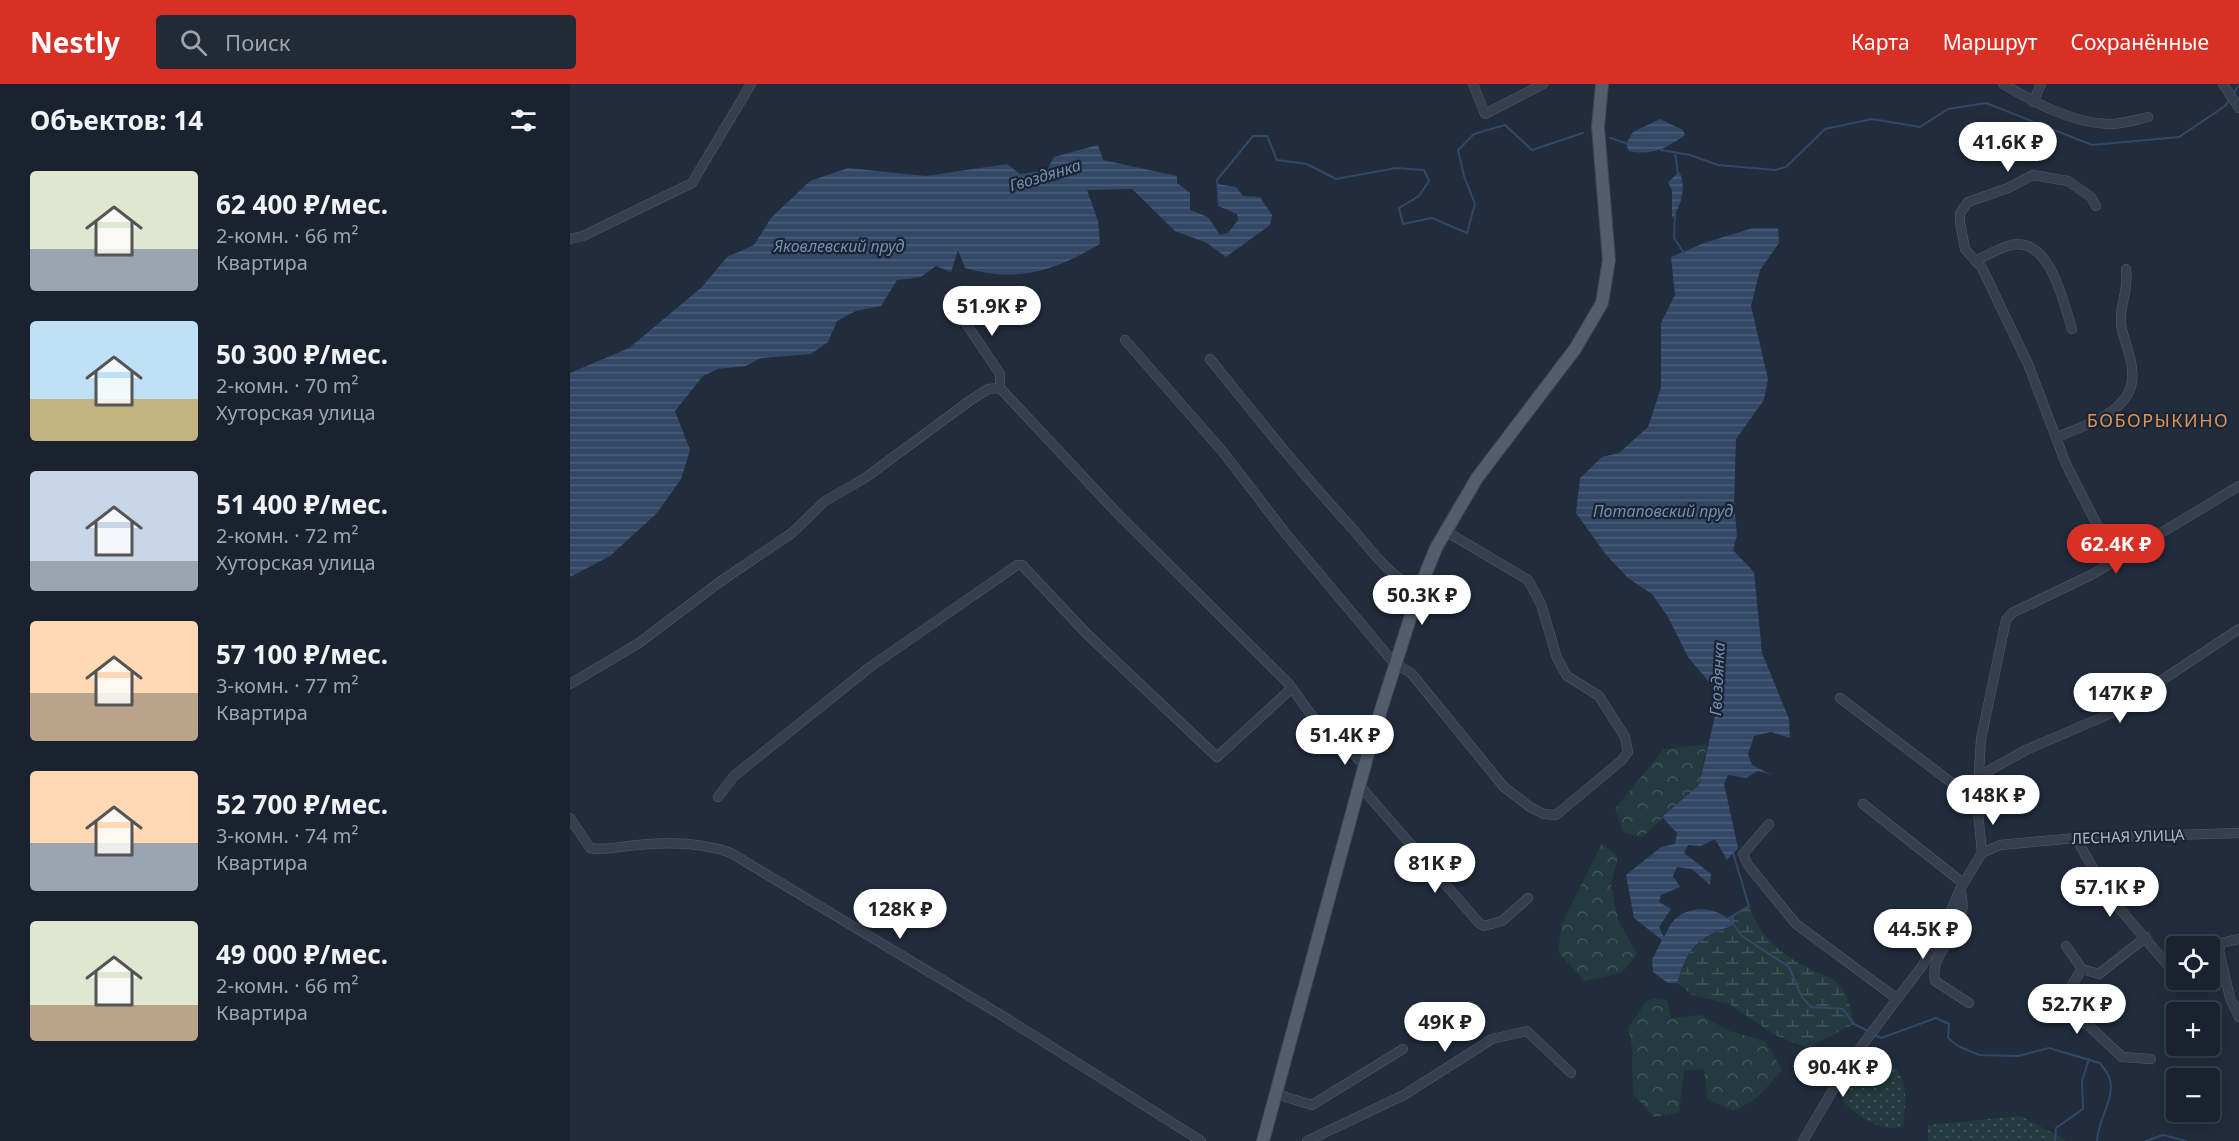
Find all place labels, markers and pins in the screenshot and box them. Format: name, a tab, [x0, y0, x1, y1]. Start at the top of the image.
pin: 41.6K ₽	[1953, 122, 2063, 173]
pin: 51.9K ₽	[937, 286, 1047, 337]
pin: 62.4K ₽	[2061, 524, 2171, 575]
pin: 50.3K ₽	[1367, 575, 1477, 626]
pin: 147K ₽	[2071, 673, 2169, 724]
pin: 51.4K ₽	[1290, 715, 1400, 766]
pin: 148K ₽	[1944, 775, 2042, 826]
pin: 81K ₽	[1393, 843, 1477, 894]
pin: 57.1K ₽	[2055, 867, 2165, 918]
pin: 128K ₽	[851, 889, 949, 940]
pin: 44.5K ₽	[1868, 909, 1978, 960]
pin: 52.7K ₽	[2022, 984, 2132, 1035]
pin: 49K ₽	[1403, 1002, 1487, 1053]
pin: 90.4K ₽	[1788, 1047, 1898, 1098]

